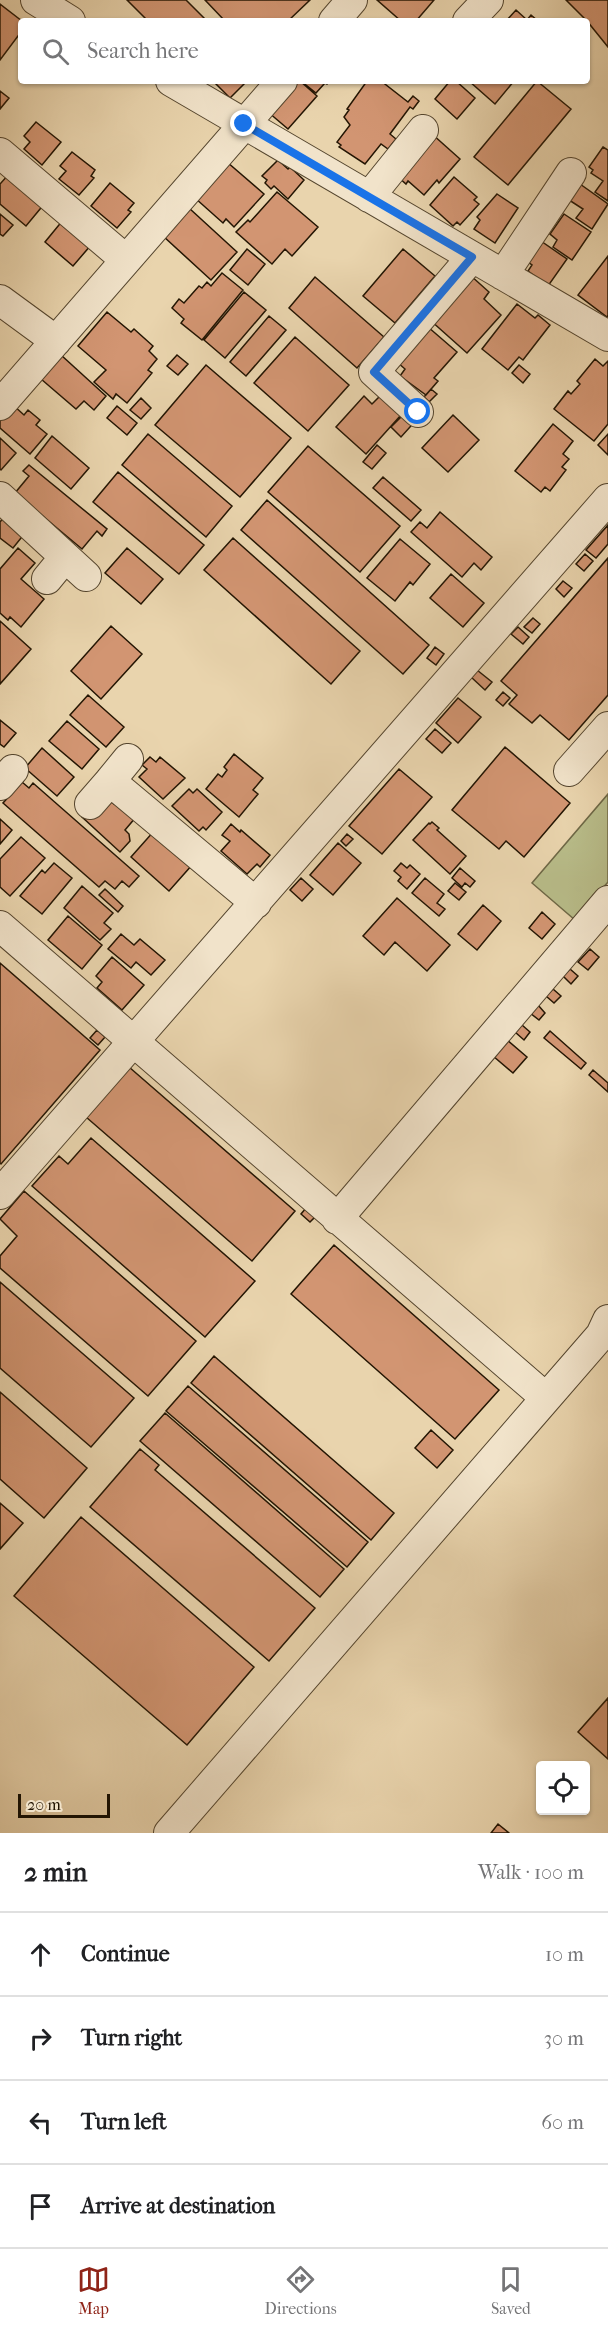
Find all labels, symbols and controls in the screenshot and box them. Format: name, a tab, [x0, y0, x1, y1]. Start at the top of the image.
search box	[18, 18, 590, 84]
icon: search	[39, 35, 72, 68]
text: Search here	[87, 38, 199, 64]
route end	[230, 110, 256, 136]
route start	[404, 398, 430, 424]
map controls	[536, 1761, 590, 1815]
button: locate	[536, 1761, 590, 1815]
scale bar	[18, 1791, 110, 1818]
text: 20 m	[27, 1795, 61, 1814]
text: 2 min	[24, 1857, 87, 1888]
text: Walk · 100 m	[478, 1861, 584, 1884]
icon: ahead	[24, 1938, 57, 1971]
text: Continue	[81, 1941, 170, 1967]
text: 10 m	[545, 1943, 584, 1966]
icon: right	[24, 2022, 57, 2055]
text: Turn right	[81, 2025, 182, 2051]
text: 30 m	[544, 2027, 584, 2050]
icon: left	[24, 2106, 57, 2139]
text: Turn left	[81, 2109, 167, 2135]
text: 60 m	[541, 2111, 584, 2134]
icon: arrive	[24, 2190, 57, 2223]
text: Arrive at destination	[81, 2193, 275, 2219]
tab: Map	[77, 2263, 110, 2318]
tab: Directions	[265, 2263, 337, 2318]
tab: Saved	[491, 2263, 531, 2318]

